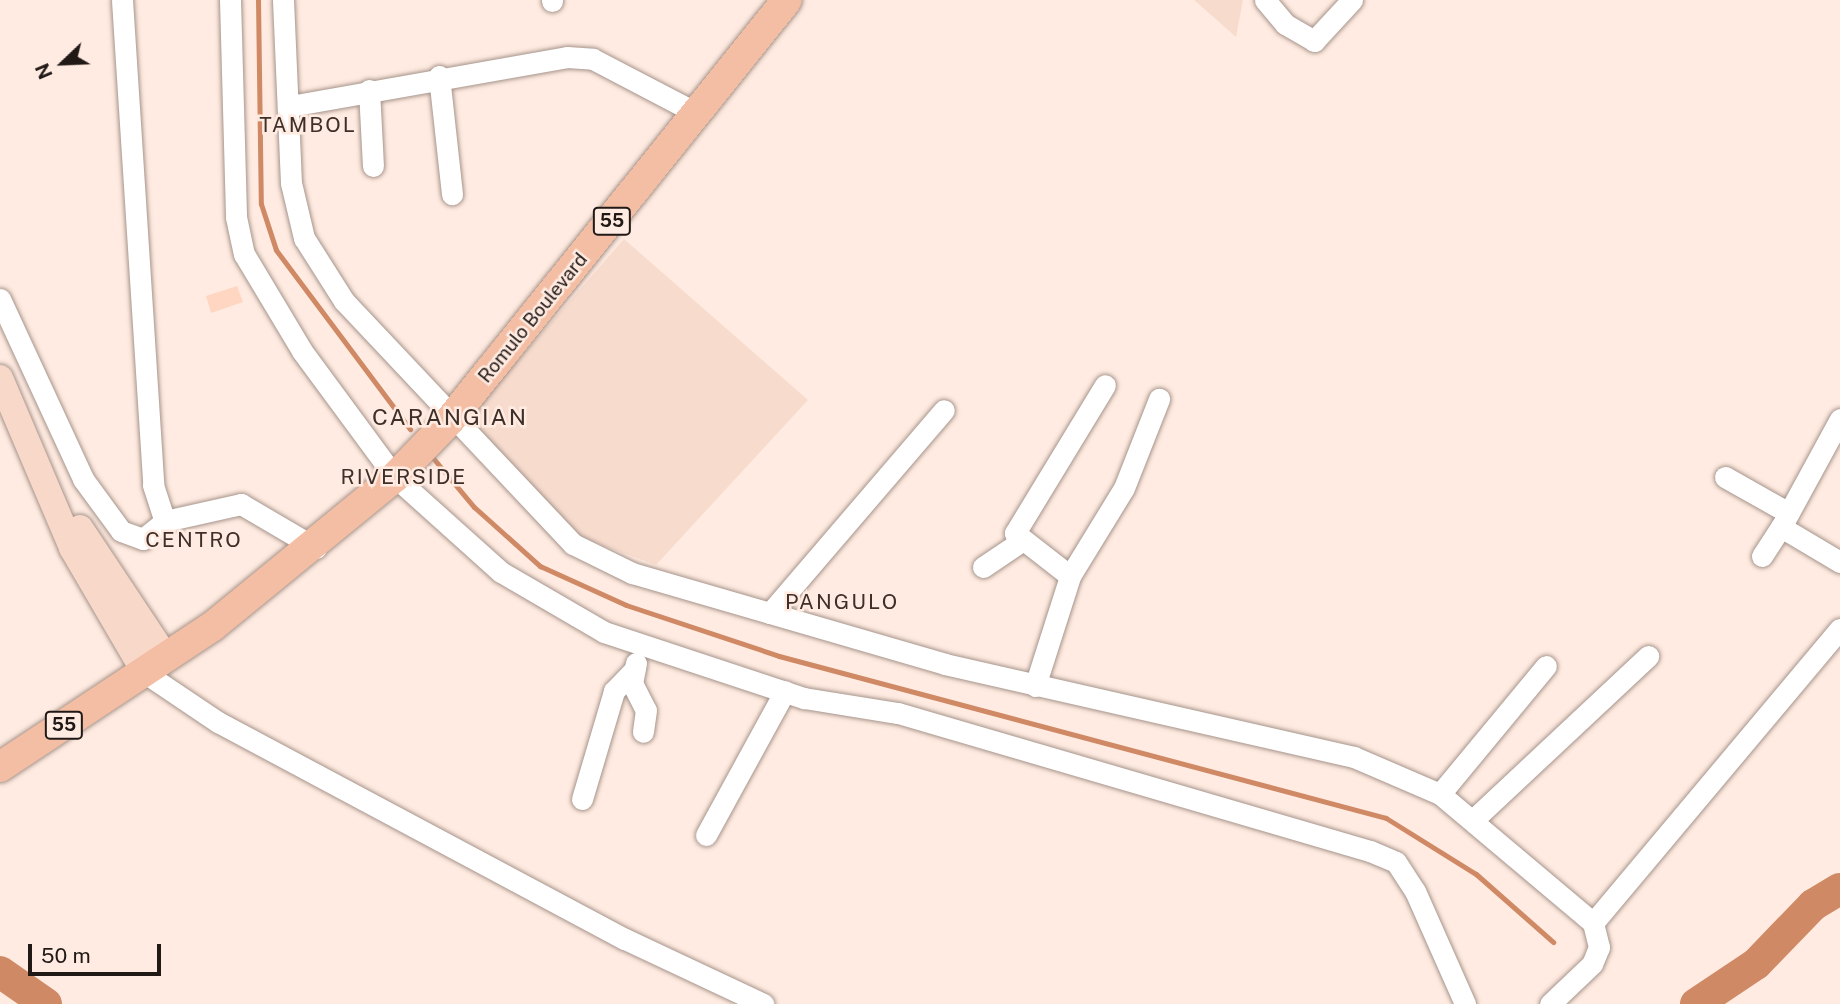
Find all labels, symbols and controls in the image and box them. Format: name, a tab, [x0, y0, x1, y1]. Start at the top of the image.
north arrow	[28, 28, 98, 98]
text: N	[31, 60, 57, 82]
district label: TAMBOL	[260, 112, 356, 138]
road number: 55	[593, 206, 631, 236]
street label: Romulo Boulevard	[474, 248, 592, 388]
district label: CARANGIAN	[373, 403, 527, 431]
district label: RIVERSIDE	[342, 464, 466, 490]
district label: CENTRO	[146, 527, 242, 553]
district label: PANGULO	[786, 589, 898, 615]
road number: 55	[45, 710, 83, 740]
scale bar	[32, 930, 164, 974]
text: 50 m	[41, 943, 91, 968]

